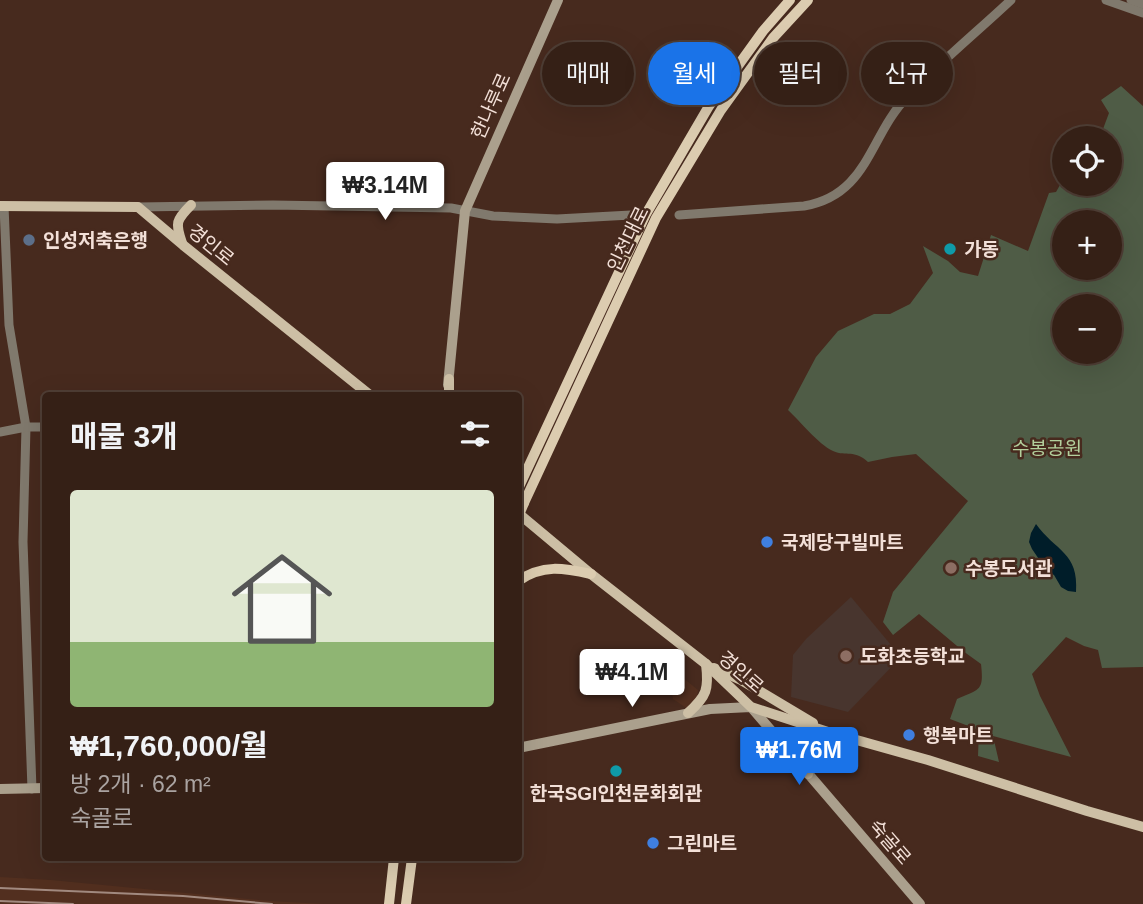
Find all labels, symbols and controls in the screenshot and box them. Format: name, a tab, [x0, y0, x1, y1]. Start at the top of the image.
chip: 매매	[542, 42, 634, 105]
chip: 월세	[648, 42, 740, 105]
chip: 필터	[754, 42, 847, 105]
chip: 신규	[861, 42, 953, 105]
street label: 한나루로	[467, 70, 515, 142]
map controls	[1052, 126, 1122, 364]
button: locate	[1052, 126, 1122, 196]
pin: ₩3.14M	[328, 162, 442, 222]
text: ₩3.14M	[342, 172, 428, 198]
street label: 인천대로	[603, 203, 653, 275]
button: +	[1052, 210, 1122, 280]
street label: 경인로	[184, 220, 238, 270]
place label: 인성저축은행	[43, 230, 148, 251]
marker: 인성저축은행	[21, 232, 37, 248]
place label: 가동	[964, 239, 999, 260]
marker: 가동	[942, 241, 958, 257]
button: −	[1052, 294, 1122, 364]
icon: filters	[456, 415, 494, 453]
text: 매물 3개	[70, 420, 178, 453]
park label: 수봉공원	[1012, 438, 1082, 459]
place label: 국제당구빌마트	[781, 532, 903, 553]
marker: 국제당구빌마트	[759, 534, 775, 550]
icon: home	[219, 536, 345, 662]
place label: 수봉도서관	[965, 558, 1053, 579]
marker: 수봉도서관	[943, 560, 959, 576]
place label: 도화초등학교	[860, 646, 965, 667]
street label: 경인로	[714, 647, 768, 697]
marker: 도화초등학교	[838, 648, 854, 664]
pin: ₩4.1M	[583, 650, 681, 709]
text: ₩4.1M	[596, 659, 668, 685]
place label: 행복마트	[923, 725, 993, 746]
marker: 행복마트	[901, 727, 917, 743]
pin: ₩1.76M	[742, 728, 856, 787]
text: ₩1,760,000/월	[70, 729, 268, 762]
text: ₩1.76M	[756, 737, 842, 763]
marker: 한국SGI인천문화회관	[608, 763, 624, 779]
text: 방 2개 · 62 m²	[70, 771, 211, 797]
place label: 한국SGI인천문화회관	[530, 783, 703, 804]
text: 숙골로	[70, 805, 133, 831]
street label: 숙골로	[865, 815, 915, 869]
place label: 그린마트	[667, 833, 737, 854]
marker: 그린마트	[645, 835, 661, 851]

